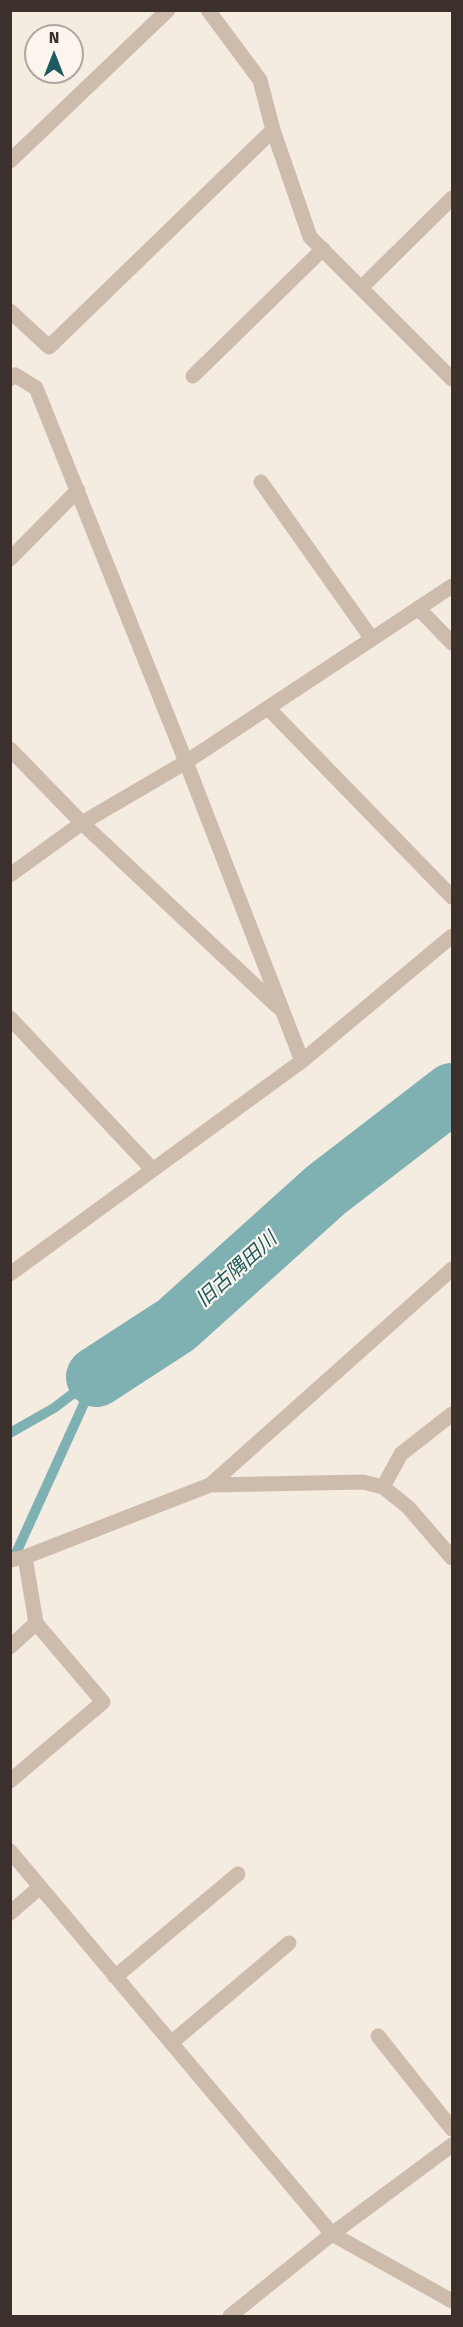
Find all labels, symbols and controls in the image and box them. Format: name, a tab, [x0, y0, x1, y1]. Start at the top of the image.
north arrow	[24, 24, 84, 84]
text: N	[49, 28, 59, 47]
water label: 旧古隅田川	[192, 1228, 282, 1312]

